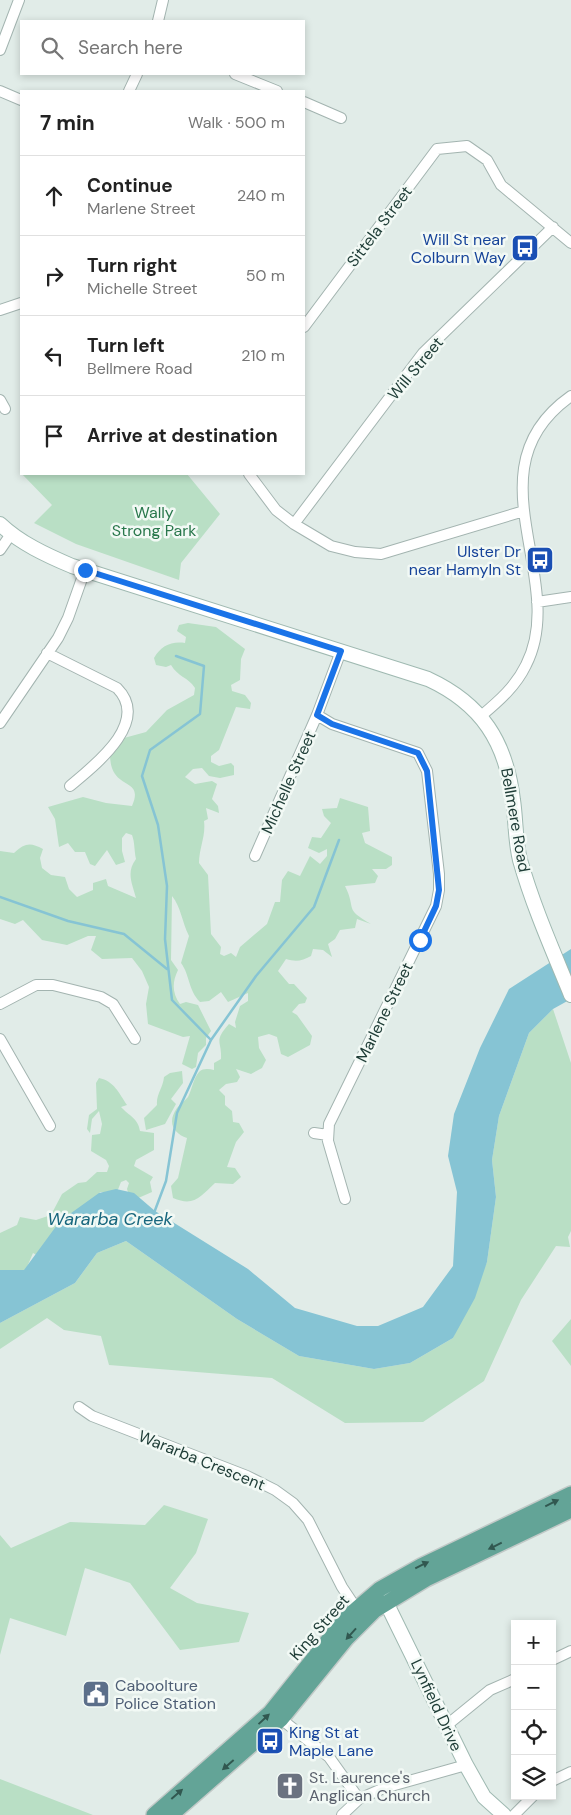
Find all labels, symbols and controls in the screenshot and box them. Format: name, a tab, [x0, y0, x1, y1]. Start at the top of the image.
search box	[20, 20, 305, 75]
icon: search	[38, 34, 66, 62]
text: Search here	[78, 35, 183, 60]
text: 7 min	[40, 109, 95, 137]
text: Walk · 500 m	[188, 112, 285, 133]
text: Continue	[87, 173, 173, 198]
street label: Sittela Street	[342, 181, 417, 271]
icon: ahead	[40, 182, 68, 210]
text: 240 m	[237, 185, 285, 206]
text: Marlene Street	[87, 198, 196, 219]
place label: Will St near Colburn Way	[411, 229, 506, 268]
bus stop icon: Will St near Colburn Way	[510, 233, 540, 263]
text: Turn right	[87, 253, 177, 278]
icon: right	[40, 262, 68, 290]
text: 50 m	[246, 265, 285, 286]
text: Michelle Street	[87, 278, 198, 299]
street label: Will Street	[383, 332, 448, 404]
text: Turn left	[87, 333, 165, 358]
icon: left	[40, 342, 68, 370]
text: 210 m	[241, 345, 285, 366]
text: Bellmere Road	[87, 358, 192, 379]
icon: arrive	[40, 422, 68, 450]
text: Arrive at destination	[87, 423, 278, 448]
park label: Wally Strong Park	[112, 502, 196, 541]
place label: Ulster Dr near Hamyln St	[409, 541, 521, 580]
bus stop icon: Ulster Dr near Hamyln St	[525, 545, 555, 575]
route end	[74, 559, 97, 582]
street label: Michelle Street	[256, 727, 321, 837]
street label: Bellmere Road	[496, 766, 535, 874]
route start	[409, 929, 432, 952]
street label: Marlene Street	[351, 959, 418, 1066]
water label: Wararba Creek	[47, 1207, 173, 1231]
street label: Wararba Crescent	[135, 1425, 268, 1495]
one-way arrow	[545, 1499, 559, 1507]
one-way arrow	[487, 1542, 502, 1550]
one-way arrow	[415, 1561, 430, 1569]
street label: King Street	[285, 1590, 354, 1665]
map controls	[511, 1620, 556, 1800]
button: +	[511, 1620, 556, 1665]
one-way arrow	[345, 1628, 356, 1641]
street label: Lynfield Drive	[406, 1656, 467, 1755]
button: −	[511, 1665, 556, 1710]
place label: Caboolture Police Station	[115, 1675, 216, 1714]
public building icon: Caboolture Police Station	[81, 1679, 111, 1709]
button: locate	[511, 1710, 556, 1755]
one-way arrow	[257, 1713, 269, 1725]
place label: King St at Maple Lane	[289, 1722, 374, 1761]
bus stop icon: King St at Maple Lane	[255, 1726, 285, 1756]
button: layers	[511, 1755, 556, 1800]
one-way arrow	[222, 1760, 235, 1771]
place label: St. Laurence's Anglican Church	[309, 1767, 430, 1806]
church icon: St. Laurence's Anglican Church	[275, 1771, 305, 1801]
one-way arrow	[171, 1788, 183, 1800]

